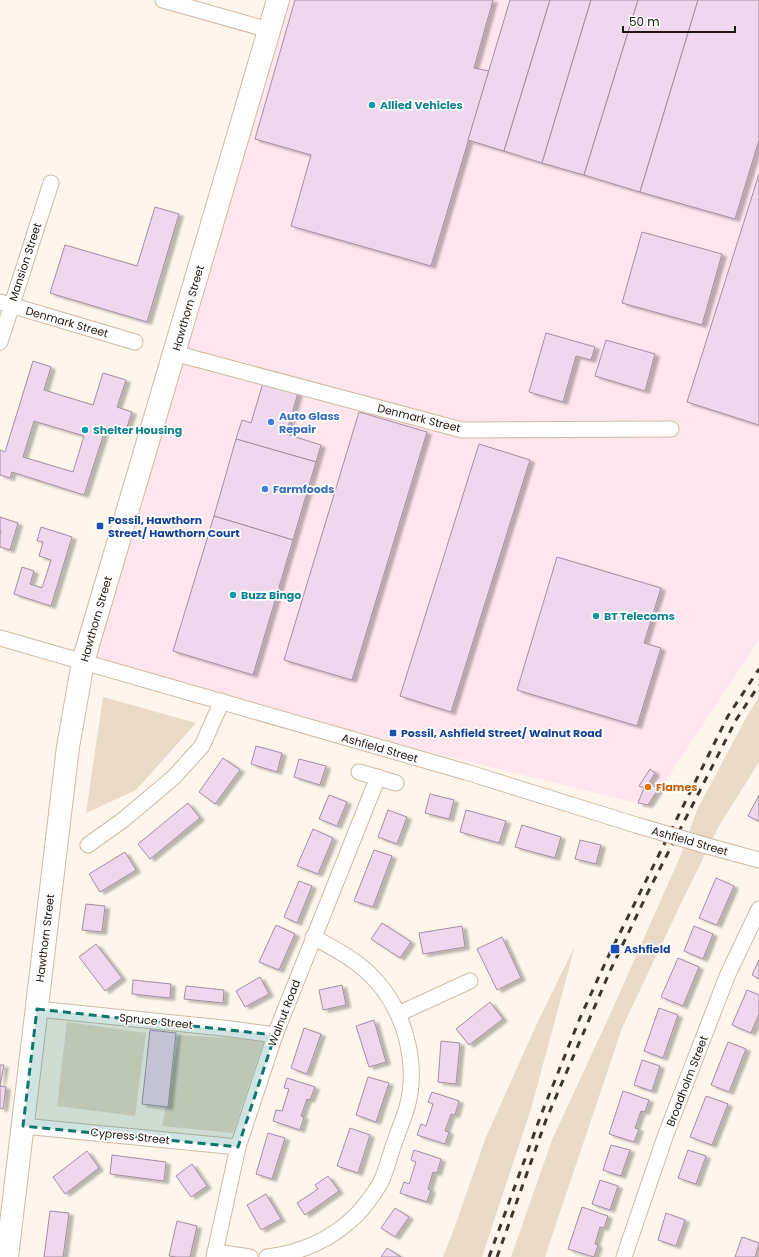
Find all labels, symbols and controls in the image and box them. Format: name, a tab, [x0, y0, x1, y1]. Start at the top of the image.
scale bar	[623, 8, 735, 34]
text: 50 m	[629, 13, 660, 30]
place label: Allied Vehicles	[380, 97, 463, 113]
marker: Allied Vehicles	[367, 100, 377, 110]
street label: Mansion Street	[5, 221, 45, 303]
street label: Hawthorn Street	[168, 263, 208, 353]
street label: Denmark Street	[24, 303, 110, 341]
street label: Denmark Street	[376, 400, 462, 436]
place label: Auto Glass Repair	[279, 408, 340, 437]
marker: Auto Glass Repair	[266, 417, 276, 427]
place label: Shelter Housing	[93, 422, 182, 438]
marker: Shelter Housing	[80, 425, 90, 435]
place label: Farmfoods	[273, 481, 334, 497]
marker: Farmfoods	[260, 484, 270, 494]
place label: Possil, Hawthorn Street/ Hawthorn Court	[108, 512, 240, 541]
marker: Possil, Hawthorn Street/ Hawthorn Court	[95, 521, 105, 531]
street label: Hawthorn Street	[76, 574, 116, 664]
place label: Buzz Bingo	[241, 587, 301, 603]
marker: Buzz Bingo	[228, 590, 238, 600]
place label: BT Telecoms	[604, 608, 675, 624]
marker: BT Telecoms	[591, 611, 601, 621]
place label: Possil, Ashfield Street/ Walnut Road	[401, 725, 602, 741]
marker: Possil, Ashfield Street/ Walnut Road	[388, 728, 398, 738]
street label: Ashfield Street	[340, 729, 420, 767]
place label: Flames	[656, 779, 697, 795]
marker: Flames	[643, 782, 653, 792]
street label: Ashfield Street	[650, 822, 730, 860]
street label: Hawthorn Street	[32, 893, 58, 983]
place label: Ashfield	[624, 941, 670, 957]
marker: Ashfield	[609, 943, 621, 955]
street label: Walnut Road	[264, 977, 304, 1049]
street label: Spruce Street	[119, 1009, 193, 1033]
street label: Broadholm Street	[662, 1033, 712, 1129]
street label: Cypress Street	[90, 1124, 170, 1148]

